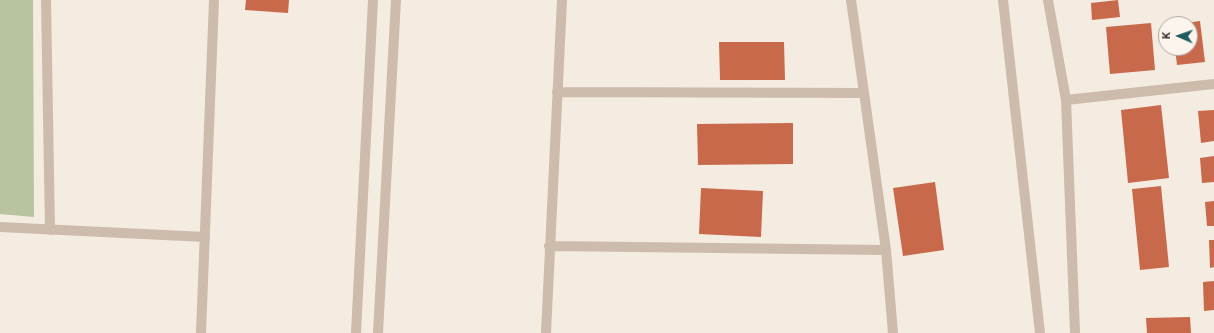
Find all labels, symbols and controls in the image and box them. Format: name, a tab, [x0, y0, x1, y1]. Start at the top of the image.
north arrow	[1158, 16, 1198, 56]
text: K	[1160, 32, 1173, 39]

